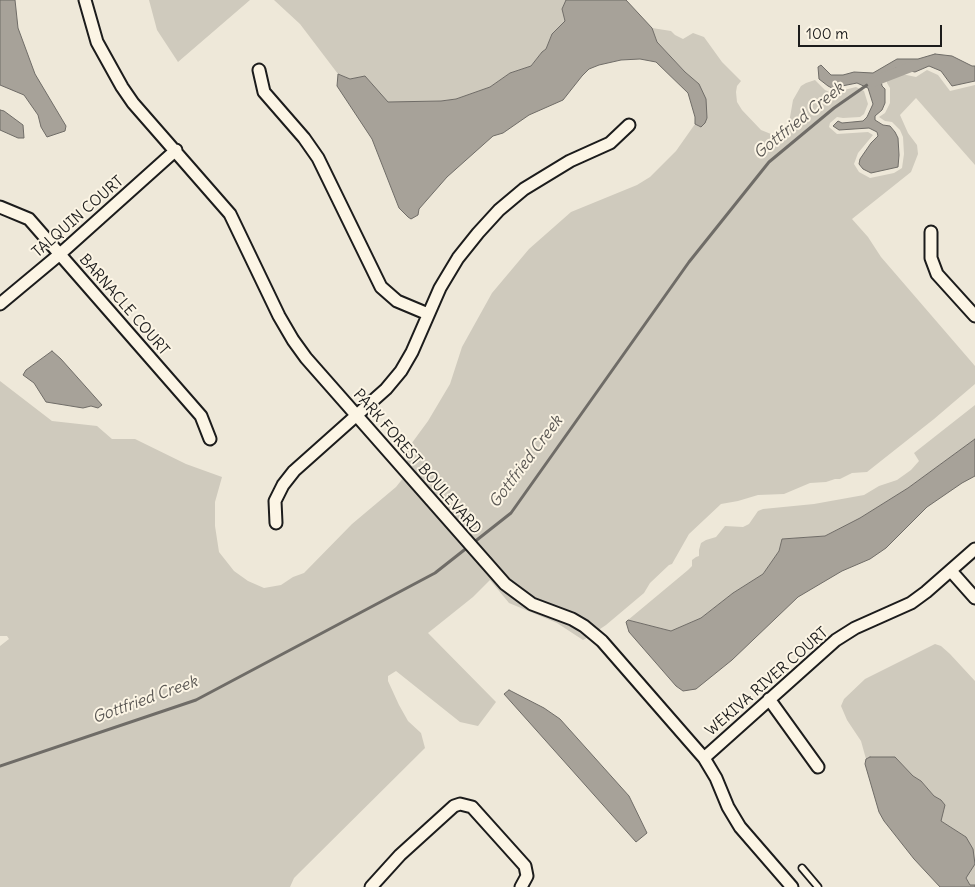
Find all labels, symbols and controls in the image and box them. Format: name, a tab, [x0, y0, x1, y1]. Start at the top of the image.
scale bar	[800, 15, 944, 47]
text: 100 m	[806, 24, 848, 43]
water label: Gottfried Creek	[750, 79, 848, 163]
street label: TALQUIN COURT	[29, 173, 127, 261]
street label: BARNACLE COURT	[75, 251, 173, 359]
street label: PARK FOREST BOULEVARD	[349, 386, 485, 538]
water label: Gottfried Creek	[485, 412, 567, 512]
street label: WEKIVA RIVER COURT	[702, 624, 832, 740]
water label: Gottfried Creek	[90, 672, 200, 728]

